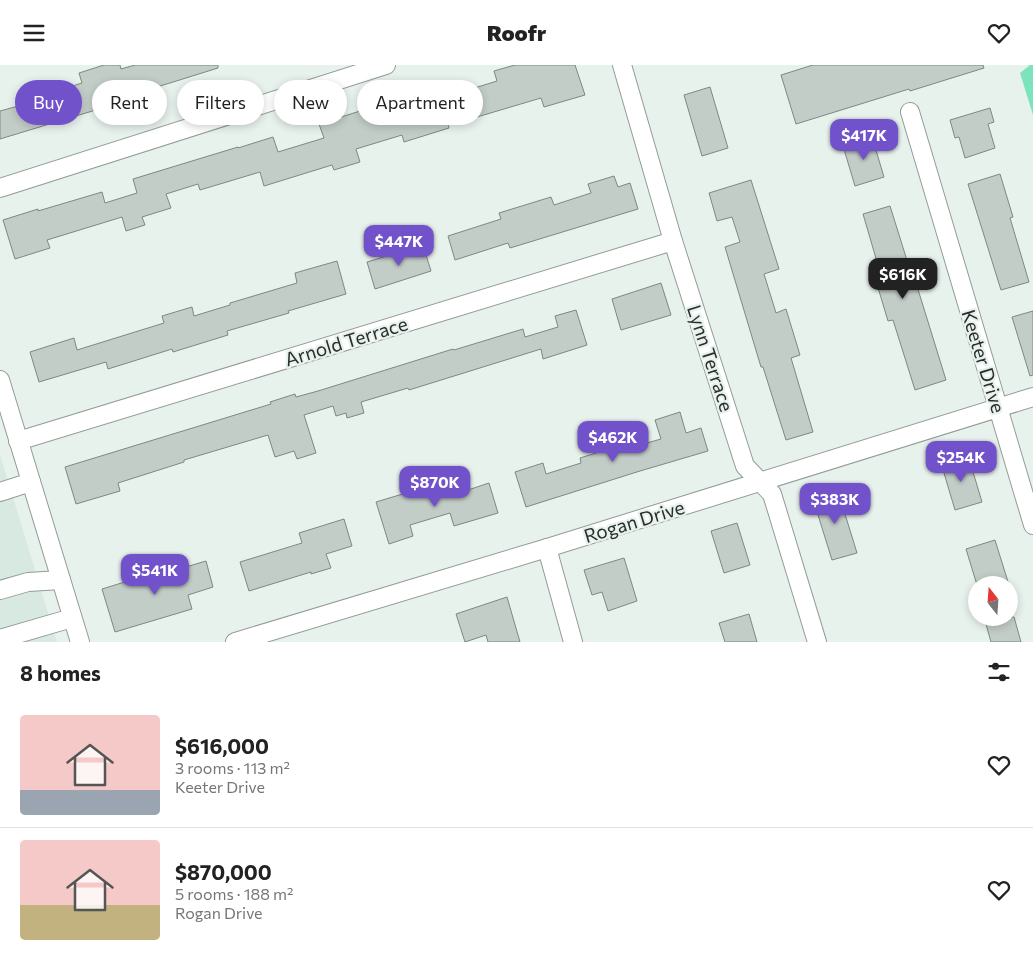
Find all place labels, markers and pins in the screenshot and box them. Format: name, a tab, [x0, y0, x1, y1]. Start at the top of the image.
pin: $417K	[829, 119, 899, 161]
pin: $447K	[364, 225, 434, 267]
pin: $616K	[868, 257, 938, 300]
pin: $462K	[578, 421, 648, 463]
pin: $254K	[926, 441, 996, 483]
pin: $870K	[400, 465, 470, 508]
pin: $383K	[800, 483, 870, 525]
pin: $541K	[120, 553, 190, 596]

